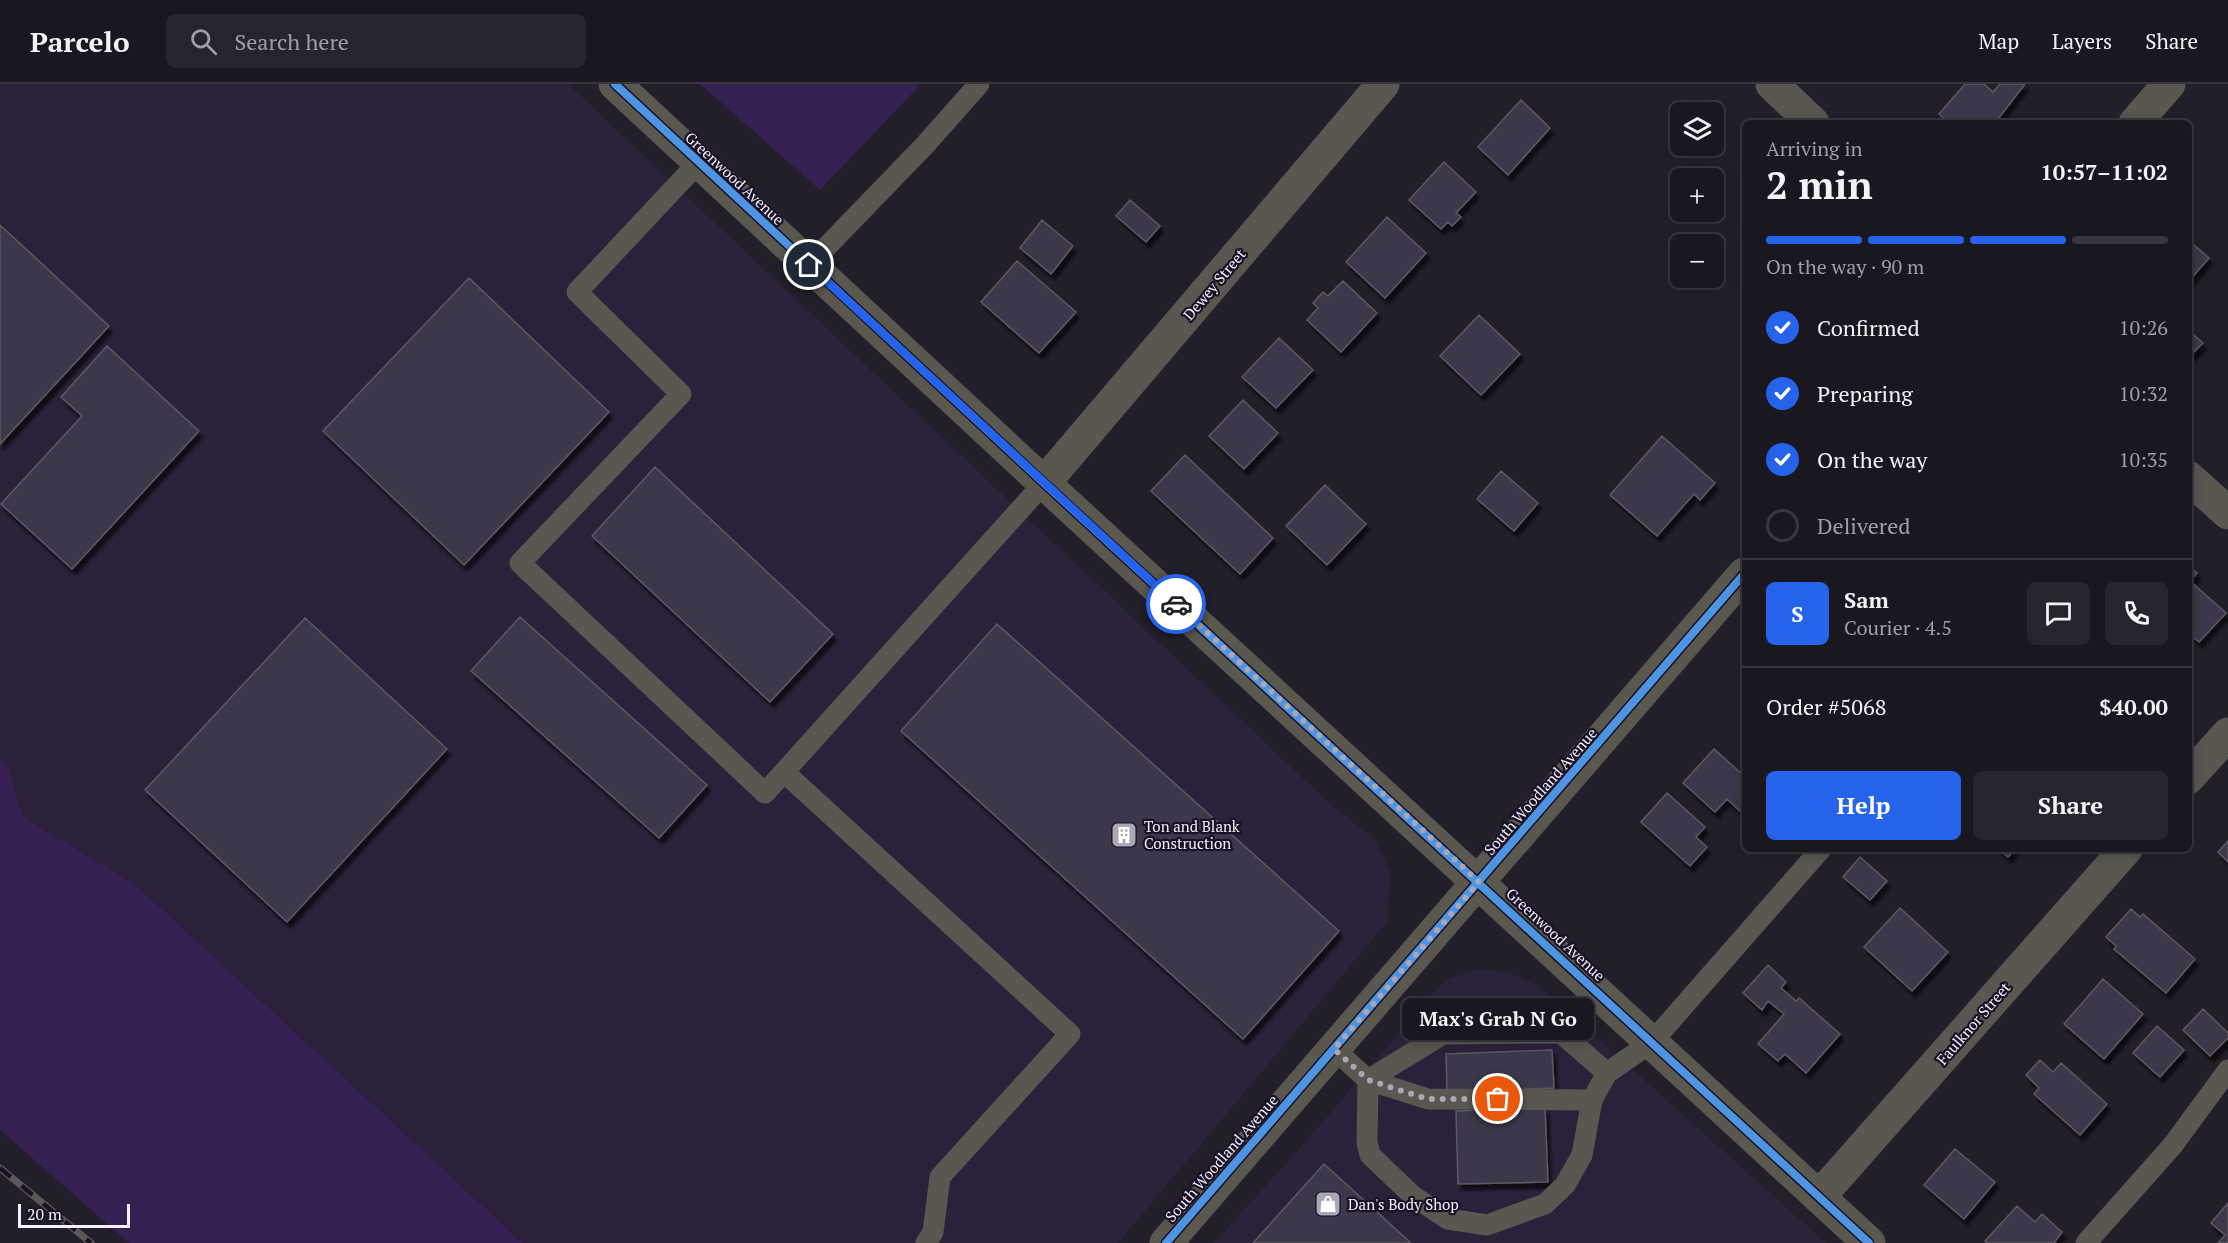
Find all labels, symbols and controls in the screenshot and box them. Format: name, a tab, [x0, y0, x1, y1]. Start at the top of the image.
search box	[166, 14, 586, 68]
text: Parcelo	[30, 23, 130, 60]
icon: search	[187, 25, 220, 58]
text: Search here	[235, 27, 349, 56]
text: Map	[1978, 27, 2019, 55]
text: Layers	[2052, 27, 2112, 55]
text: Share	[2145, 27, 2198, 55]
map controls	[1670, 102, 1724, 288]
button: layers	[1670, 102, 1724, 156]
street label: Greenwood Avenue	[681, 127, 789, 229]
text: Arriving in	[1766, 135, 1862, 162]
text: 10:57–11:02	[2040, 157, 2168, 186]
text: 2 min	[1766, 158, 1873, 210]
button: +	[1670, 168, 1724, 222]
button: −	[1670, 234, 1724, 288]
pin	[783, 239, 834, 290]
street label: Dewey Street	[1178, 244, 1250, 324]
icon: home	[792, 248, 825, 281]
text: On the way · 90 m	[1766, 253, 1924, 280]
icon: check	[1766, 311, 1799, 344]
text: Confirmed	[1817, 313, 1920, 342]
text: 10:26	[2119, 314, 2168, 341]
icon: check	[1766, 377, 1799, 410]
text: Preparing	[1817, 379, 1913, 408]
text: 10:32	[2119, 380, 2168, 407]
icon: check	[1766, 443, 1799, 476]
text: On the way	[1817, 445, 1927, 474]
text: 10:35	[2119, 446, 2168, 473]
text: Delivered	[1817, 511, 1910, 540]
courier	[1146, 574, 1206, 634]
button: chat	[2027, 582, 2090, 645]
button: phone	[2105, 582, 2168, 645]
text: Sam	[1844, 585, 1889, 614]
icon: car	[1160, 588, 1193, 621]
text: S	[1791, 599, 1804, 628]
text: Courier · 4.5	[1844, 614, 1952, 641]
text: Order #5068	[1766, 692, 1886, 721]
text: $40.00	[2099, 692, 2168, 721]
street label: South Woodland Avenue	[1479, 723, 1601, 859]
button: Help	[1766, 771, 1961, 840]
button: Share	[1973, 771, 2168, 840]
place label: Ton and Blank Construction	[1144, 816, 1240, 853]
building icon: Ton and Blank Construction	[1109, 820, 1139, 850]
street label: Greenwood Avenue	[1502, 883, 1610, 985]
street label: Faulknor Street	[1932, 977, 2015, 1069]
callout: Max's Grab N Go	[1402, 997, 1594, 1039]
text: Max's Grab N Go	[1419, 1005, 1577, 1032]
pin	[1472, 1073, 1523, 1124]
icon: bag	[1481, 1082, 1514, 1115]
street label: South Woodland Avenue	[1160, 1090, 1282, 1226]
shop icon: Dan's Body Shop	[1313, 1189, 1343, 1219]
place label: Dan's Body Shop	[1348, 1194, 1459, 1214]
scale bar	[18, 1201, 130, 1228]
text: 20 m	[27, 1203, 62, 1225]

